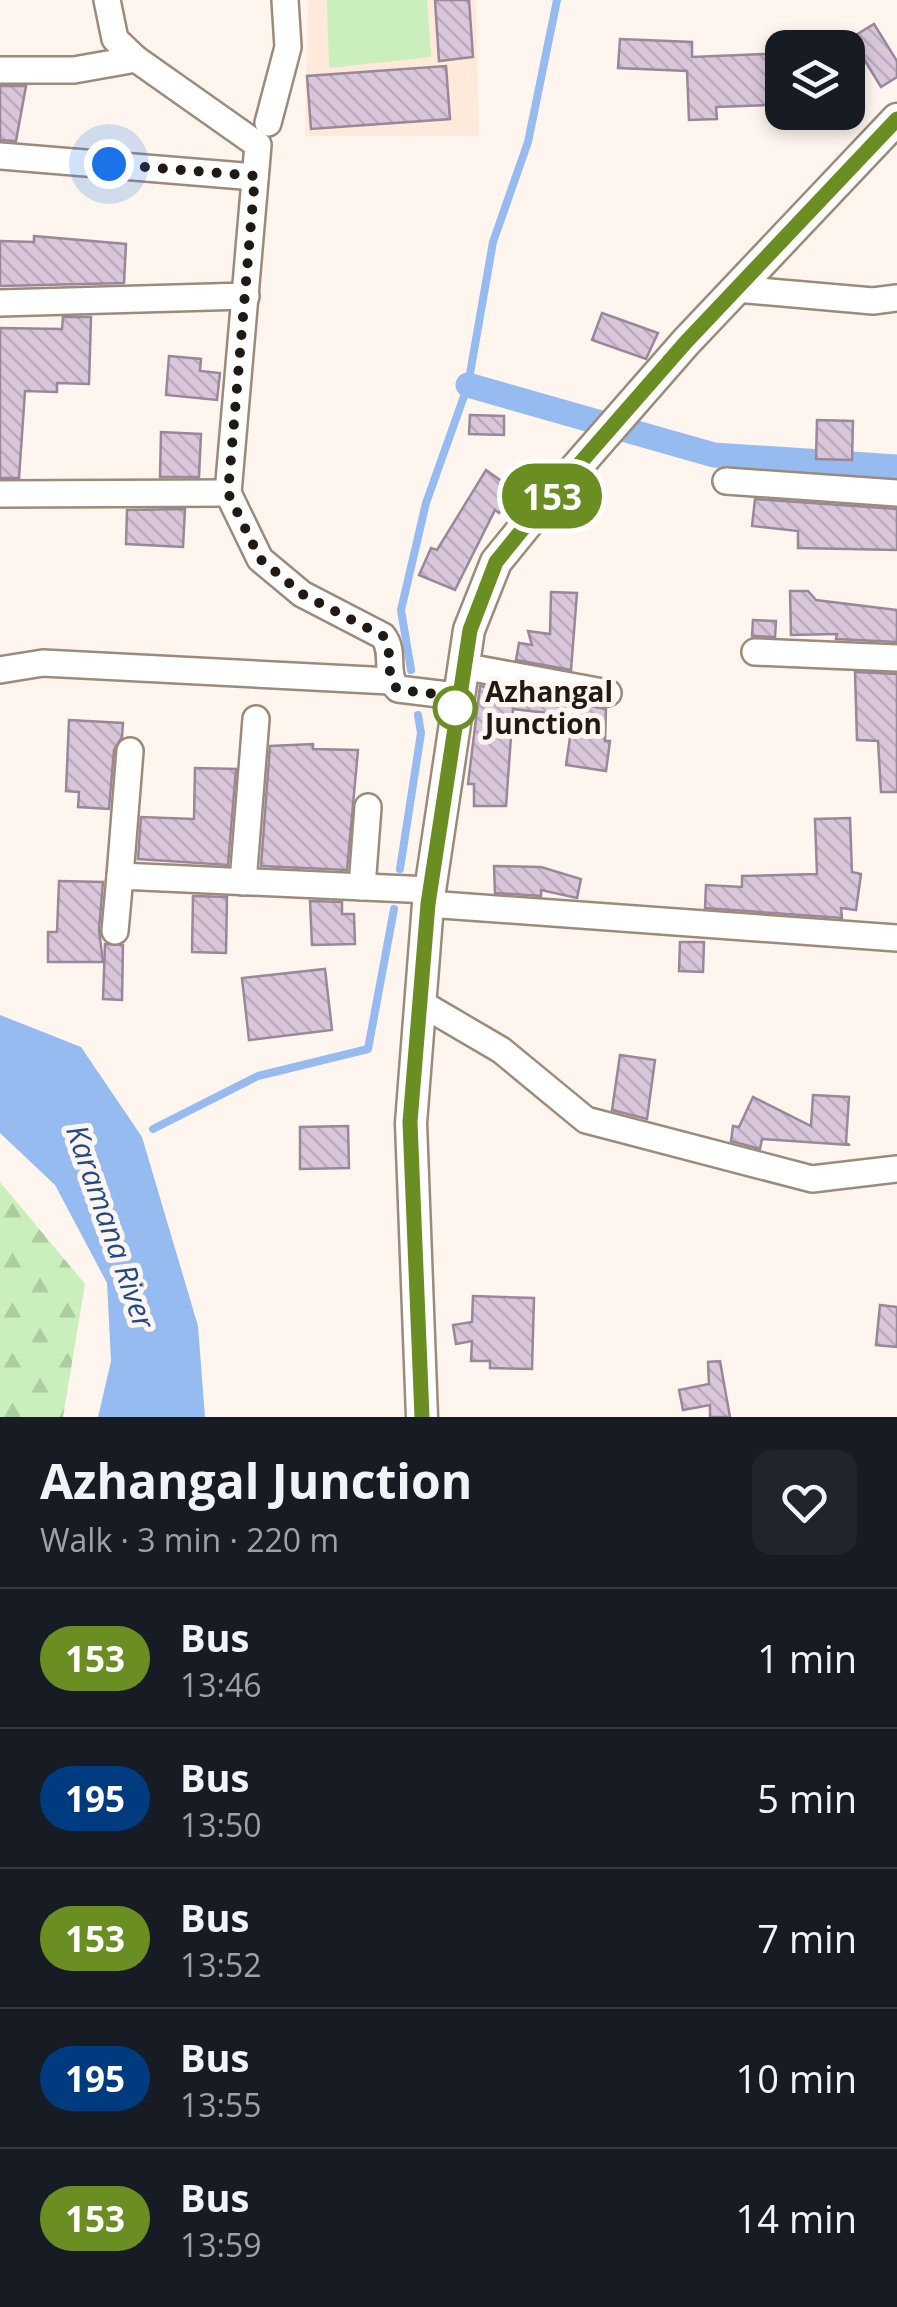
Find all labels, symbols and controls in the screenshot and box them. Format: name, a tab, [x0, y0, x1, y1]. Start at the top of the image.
map controls	[765, 30, 865, 130]
button: layers	[765, 30, 865, 130]
your location	[84, 139, 134, 189]
line badge: 153	[494, 464, 610, 528]
text: 153	[522, 473, 582, 520]
place label: Azhangal Junction	[482, 672, 613, 742]
marker: Azhangal Junction	[434, 687, 476, 729]
water label: Karamana River	[57, 1119, 166, 1335]
text: Azhangal Junction	[40, 1448, 472, 1513]
button: heart	[752, 1450, 857, 1555]
text: Walk · 3 min · 220 m	[40, 1518, 339, 1561]
text: Bus	[180, 1611, 249, 1663]
text: 1 min	[757, 1632, 857, 1684]
text: 153	[65, 1635, 125, 1682]
text: 13:46	[180, 1663, 262, 1706]
text: Bus	[180, 1751, 249, 1803]
text: 5 min	[757, 1772, 857, 1824]
text: 195	[65, 1775, 125, 1822]
text: 13:50	[180, 1803, 262, 1846]
text: Bus	[180, 1891, 249, 1943]
text: 7 min	[757, 1912, 857, 1964]
text: 153	[65, 1915, 125, 1962]
text: 13:52	[180, 1943, 262, 1986]
text: Bus	[180, 2031, 249, 2083]
text: 10 min	[736, 2052, 857, 2104]
text: 195	[65, 2055, 125, 2102]
text: 13:55	[180, 2083, 262, 2126]
text: Bus	[180, 2171, 249, 2223]
text: 14 min	[736, 2192, 857, 2244]
text: 153	[65, 2195, 125, 2242]
text: 13:59	[180, 2223, 262, 2266]

